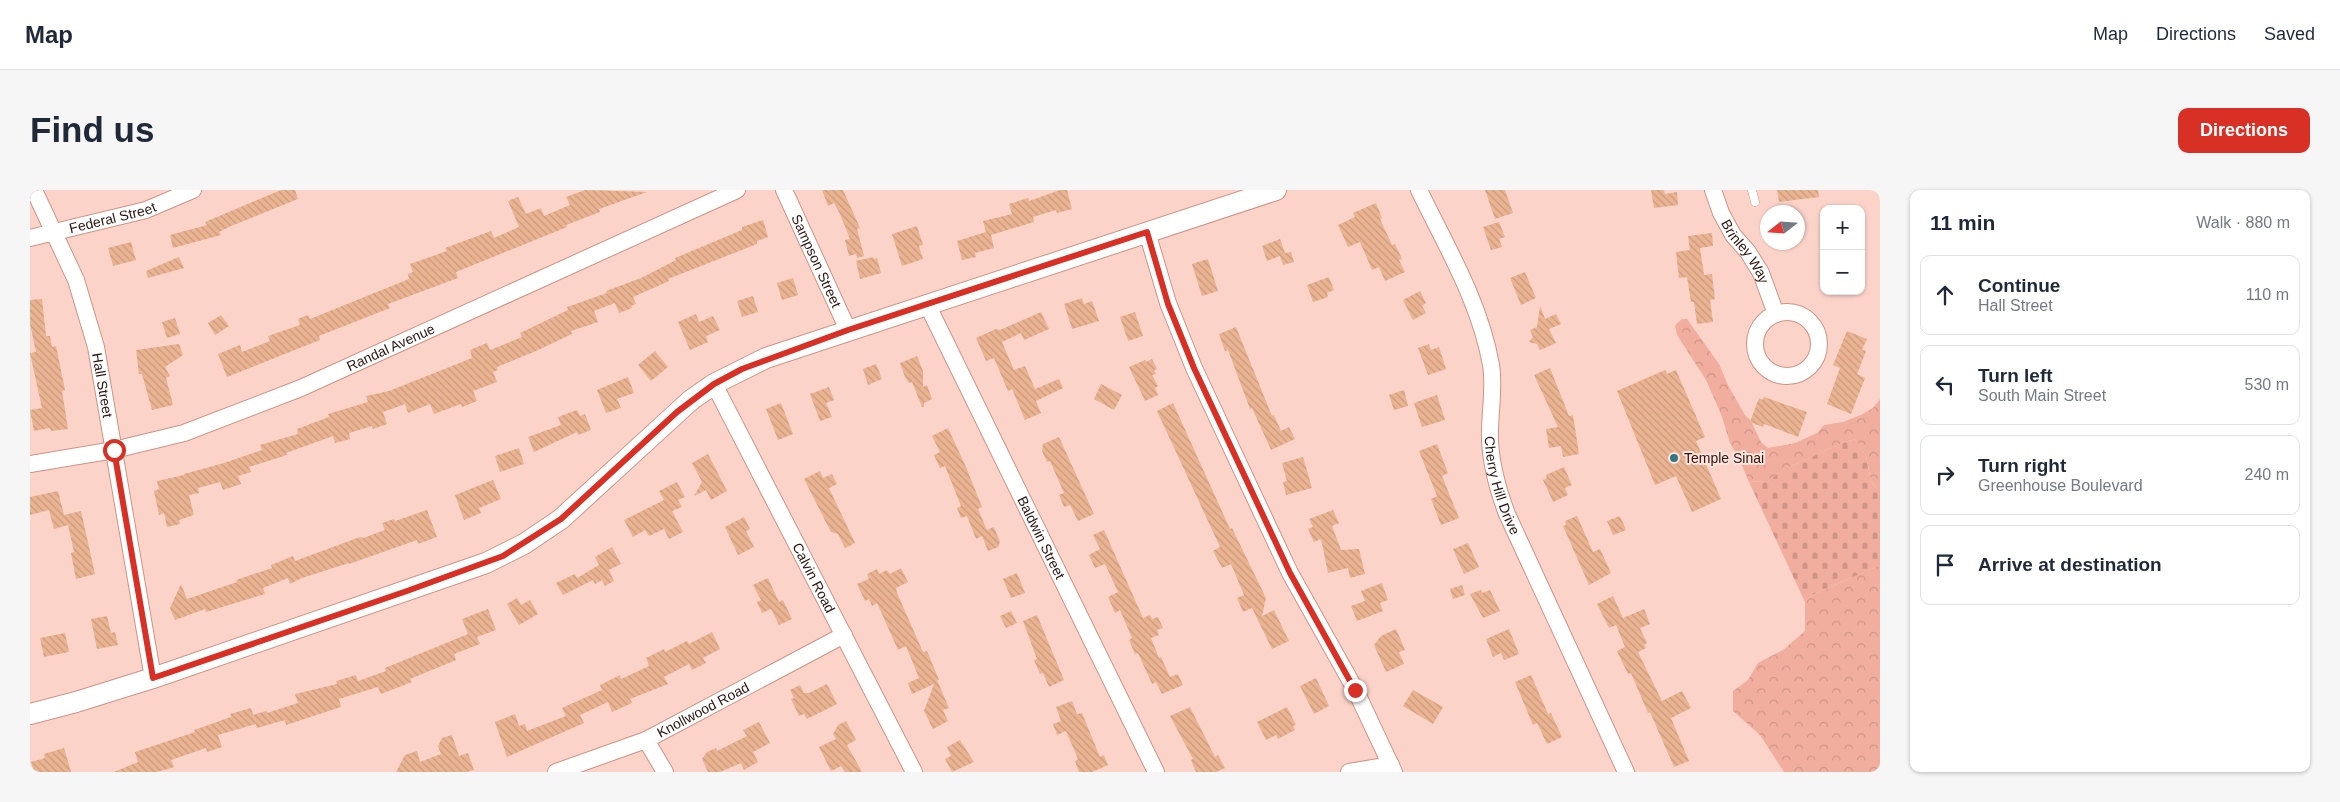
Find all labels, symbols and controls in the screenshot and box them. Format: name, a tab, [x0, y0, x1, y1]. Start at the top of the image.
text: Map	[25, 21, 73, 48]
text: Map	[2093, 24, 2128, 44]
text: Directions	[2156, 24, 2236, 44]
text: Saved	[2264, 24, 2315, 44]
button: Directions	[2178, 108, 2310, 153]
text: Find us	[30, 110, 154, 149]
street label: Federal Street	[68, 199, 159, 236]
north arrow	[1760, 205, 1805, 250]
map controls	[1820, 205, 1865, 295]
button: +	[1820, 205, 1865, 250]
text: 11 min	[1930, 211, 1995, 234]
street label: Sampson Street	[788, 212, 845, 310]
text: Walk · 880 m	[2196, 214, 2290, 231]
street label: Brinley Way	[1718, 217, 1772, 285]
button: −	[1820, 250, 1865, 295]
text: Continue	[1978, 275, 2060, 296]
icon: ahead	[1931, 281, 1959, 309]
text: 110 m	[2246, 286, 2289, 303]
text: Hall Street	[1978, 297, 2053, 314]
street label: Randal Avenue	[344, 320, 437, 374]
street label: Hall Street	[89, 352, 116, 419]
text: Turn left	[1978, 365, 2053, 386]
icon: left	[1931, 371, 1959, 399]
text: 530 m	[2245, 376, 2289, 393]
text: South Main Street	[1978, 387, 2106, 404]
street label: Cherry Hill Drive	[1482, 436, 1523, 537]
route start	[103, 439, 126, 462]
place label: Temple Sinai	[1684, 450, 1764, 466]
marker: Temple Sinai	[1668, 452, 1680, 464]
text: Turn right	[1978, 455, 2066, 476]
icon: right	[1931, 461, 1959, 489]
text: 240 m	[2245, 466, 2289, 483]
text: Greenhouse Boulevard	[1978, 477, 2143, 494]
street label: Baldwin Street	[1014, 493, 1068, 582]
street label: Calvin Road	[789, 540, 838, 615]
icon: arrive	[1931, 551, 1959, 579]
text: Arrive at destination	[1978, 554, 2162, 575]
street label: Knollwood Road	[654, 679, 752, 741]
route end	[1344, 679, 1367, 702]

